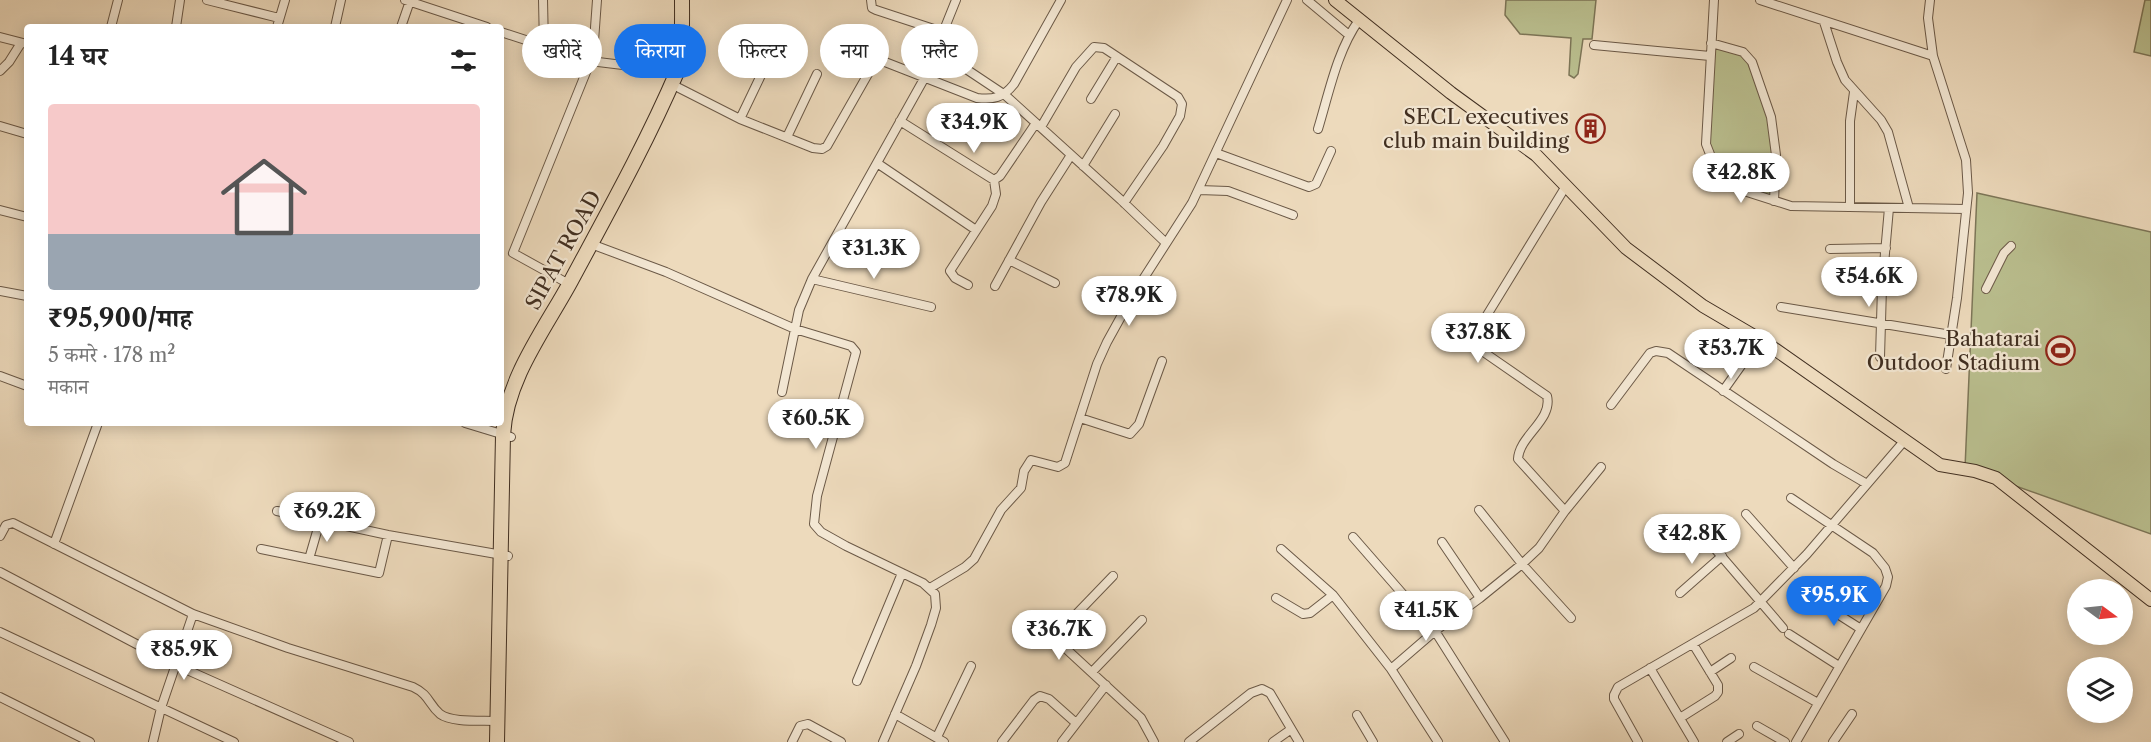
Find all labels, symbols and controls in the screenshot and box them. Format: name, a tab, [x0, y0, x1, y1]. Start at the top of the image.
chip: खरीदें	[522, 24, 602, 78]
chip: किराया	[614, 24, 706, 78]
chip: फ़िल्टर	[718, 24, 808, 78]
chip: नया	[820, 24, 889, 78]
chip: फ़्लैट	[901, 24, 978, 78]
text: 14 घर	[48, 40, 107, 72]
icon: filters	[447, 44, 480, 77]
pin: ₹34.9K	[925, 103, 1023, 154]
place label: SECL executives club main building	[1383, 104, 1570, 153]
text: ₹34.9K	[940, 110, 1008, 134]
building icon: SECL executives club main building	[1574, 112, 1606, 144]
icon: home	[210, 143, 318, 251]
pin: ₹42.8K	[1692, 153, 1790, 204]
text: ₹42.8K	[1707, 160, 1775, 184]
street label: SIPAT ROAD	[520, 186, 606, 314]
pin: ₹31.3K	[825, 229, 923, 280]
text: ₹31.3K	[842, 236, 906, 260]
pin: ₹54.6K	[1820, 257, 1918, 308]
text: ₹54.6K	[1835, 264, 1903, 288]
pin: ₹78.9K	[1080, 276, 1178, 327]
text: ₹78.9K	[1096, 283, 1163, 307]
text: ₹95,900/माह	[48, 302, 192, 334]
pin: ₹37.8K	[1429, 313, 1527, 364]
text: ₹37.8K	[1445, 320, 1511, 344]
place label: Bahatarai Outdoor Stadium	[1867, 326, 2040, 375]
pin: ₹53.7K	[1682, 329, 1780, 380]
sports icon: Bahatarai Outdoor Stadium	[2045, 334, 2077, 366]
text: ₹53.7K	[1698, 336, 1764, 360]
text: 5 कमरे · 178 m²	[48, 343, 176, 367]
text: मकान	[48, 375, 89, 399]
pin: ₹60.5K	[767, 399, 865, 450]
text: ₹60.5K	[782, 406, 850, 430]
pin: ₹69.2K	[278, 492, 376, 543]
text: ₹69.2K	[293, 499, 361, 523]
pin: ₹42.8K	[1643, 514, 1741, 565]
text: ₹42.8K	[1658, 521, 1726, 545]
pin: ₹95.9K	[1785, 576, 1883, 627]
north arrow	[2067, 579, 2133, 645]
map controls	[2067, 579, 2133, 723]
text: ₹95.9K	[1800, 583, 1868, 607]
pin: ₹41.5K	[1377, 591, 1475, 642]
text: ₹41.5K	[1394, 598, 1458, 622]
pin: ₹36.7K	[1010, 610, 1108, 661]
text: ₹36.7K	[1026, 617, 1092, 641]
pin: ₹85.9K	[135, 630, 233, 681]
text: ₹85.9K	[150, 637, 218, 661]
button: layers	[2067, 657, 2133, 723]

